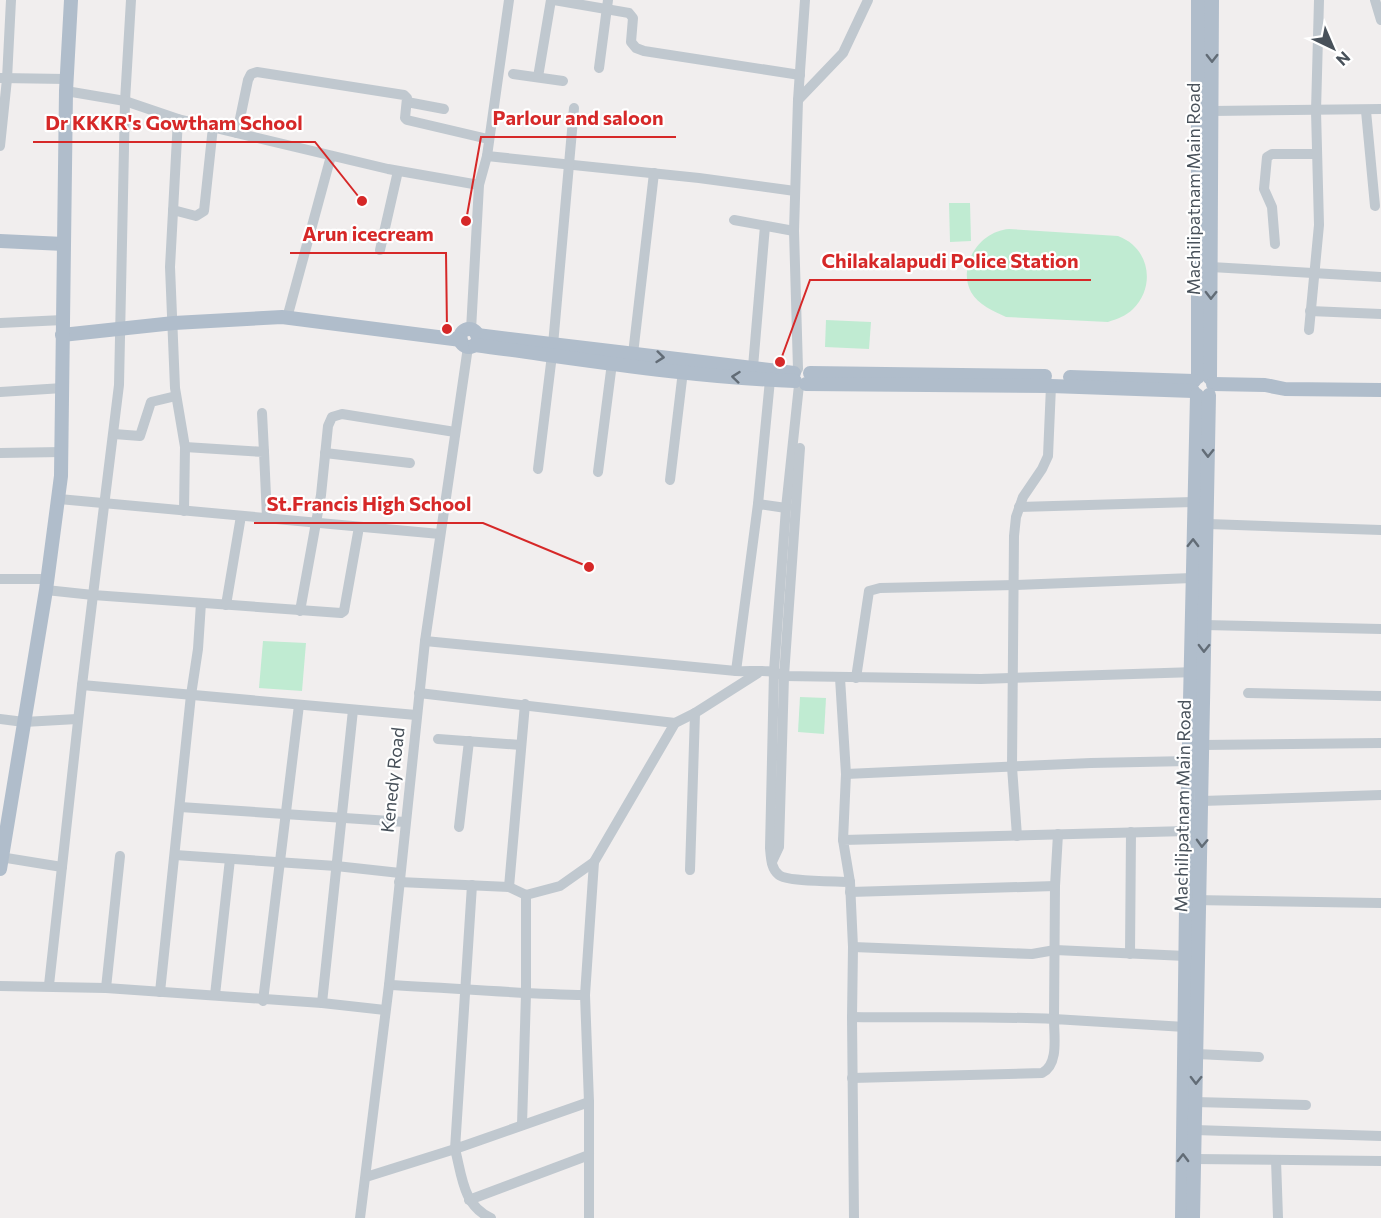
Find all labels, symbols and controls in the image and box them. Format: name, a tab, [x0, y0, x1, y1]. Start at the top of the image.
north arrow	[1303, 18, 1363, 78]
text: N	[1333, 48, 1355, 70]
one-way arrow	[1206, 54, 1218, 63]
street label: Machilipatnam Main Road	[1182, 83, 1204, 295]
callout: Parlour and saloon	[481, 99, 676, 137]
callout: Dr KKKR's Gowtham School	[33, 104, 315, 142]
text: Parlour and saloon	[492, 105, 664, 129]
text: Dr KKKR's Gowtham School	[45, 110, 303, 134]
callout: Arun icecream	[290, 215, 446, 253]
text: Arun icecream	[302, 221, 434, 245]
callout: Chilakalapudi Police Station	[810, 242, 1091, 280]
text: Chilakalapudi Police Station	[821, 248, 1079, 272]
one-way arrow	[1205, 291, 1217, 300]
one-way arrow	[656, 350, 665, 363]
one-way arrow	[732, 371, 741, 384]
one-way arrow	[1202, 449, 1215, 458]
callout: St.Francis High School	[254, 485, 483, 523]
text: St.Francis High School	[266, 491, 472, 515]
one-way arrow	[1187, 539, 1199, 548]
one-way arrow	[1197, 644, 1210, 653]
street label: Machilipatnam Main Road	[1169, 699, 1195, 913]
street label: Kenedy Road	[376, 726, 408, 834]
one-way arrow	[1196, 839, 1208, 848]
one-way arrow	[1190, 1075, 1202, 1084]
one-way arrow	[1176, 1154, 1189, 1163]

